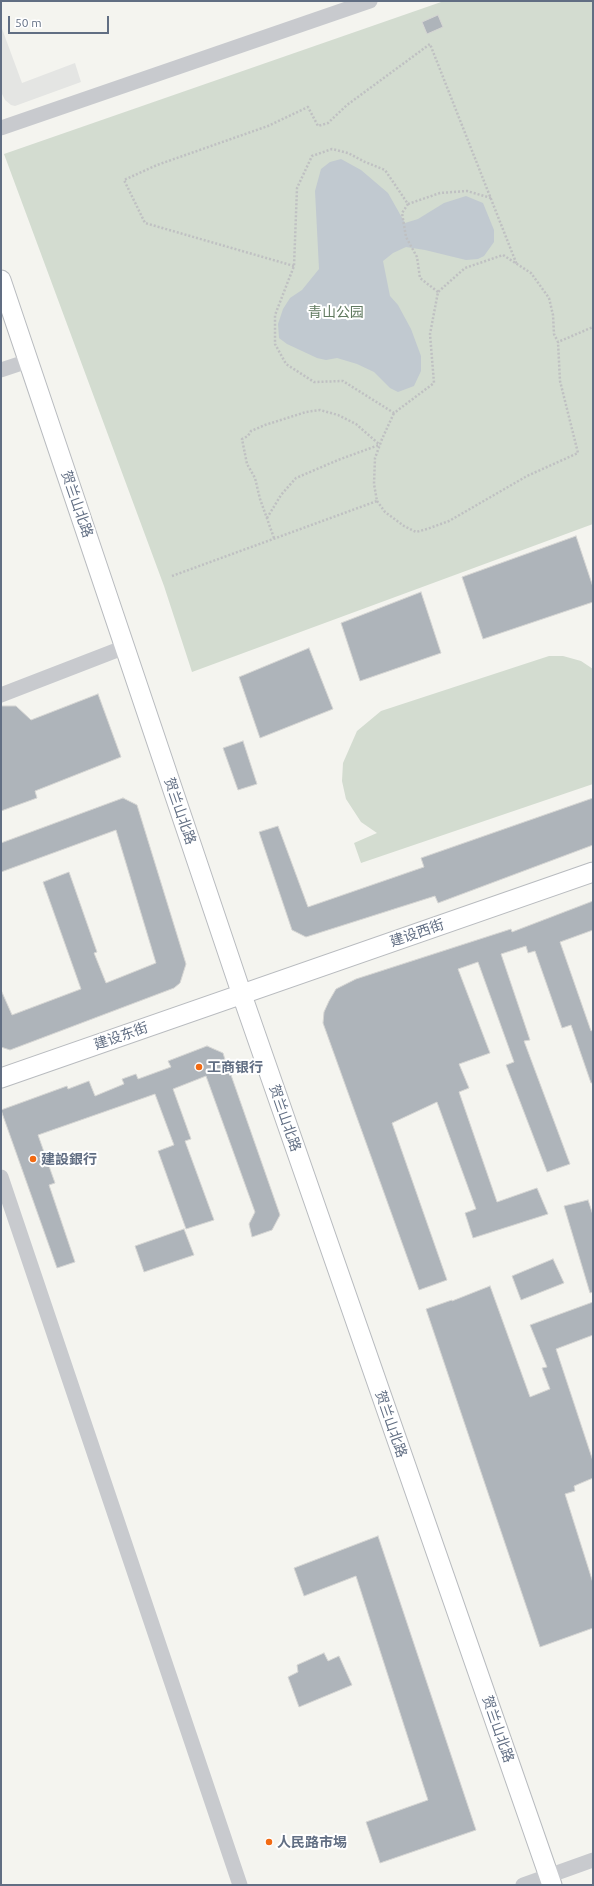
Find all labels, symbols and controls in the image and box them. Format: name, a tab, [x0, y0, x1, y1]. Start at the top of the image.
scale bar	[10, 8, 111, 34]
text: 50 m	[15, 16, 42, 29]
park label: 青山公园	[308, 304, 364, 320]
street label: 贺兰山北路	[58, 468, 96, 540]
street label: 贺兰山北路	[161, 775, 199, 847]
street label: 建设西街	[388, 916, 446, 950]
street label: 建设东街	[92, 1019, 150, 1053]
place label: 工商银行	[207, 1059, 263, 1075]
marker: 工商银行	[194, 1062, 204, 1072]
street label: 贺兰山北路	[266, 1082, 304, 1154]
place label: 建設銀行	[41, 1151, 97, 1167]
marker: 建設銀行	[28, 1154, 38, 1164]
street label: 贺兰山北路	[372, 1388, 410, 1460]
street label: 贺兰山北路	[479, 1693, 517, 1765]
place label: 人民路市埸	[277, 1834, 347, 1850]
marker: 人民路市埸	[264, 1837, 274, 1847]

